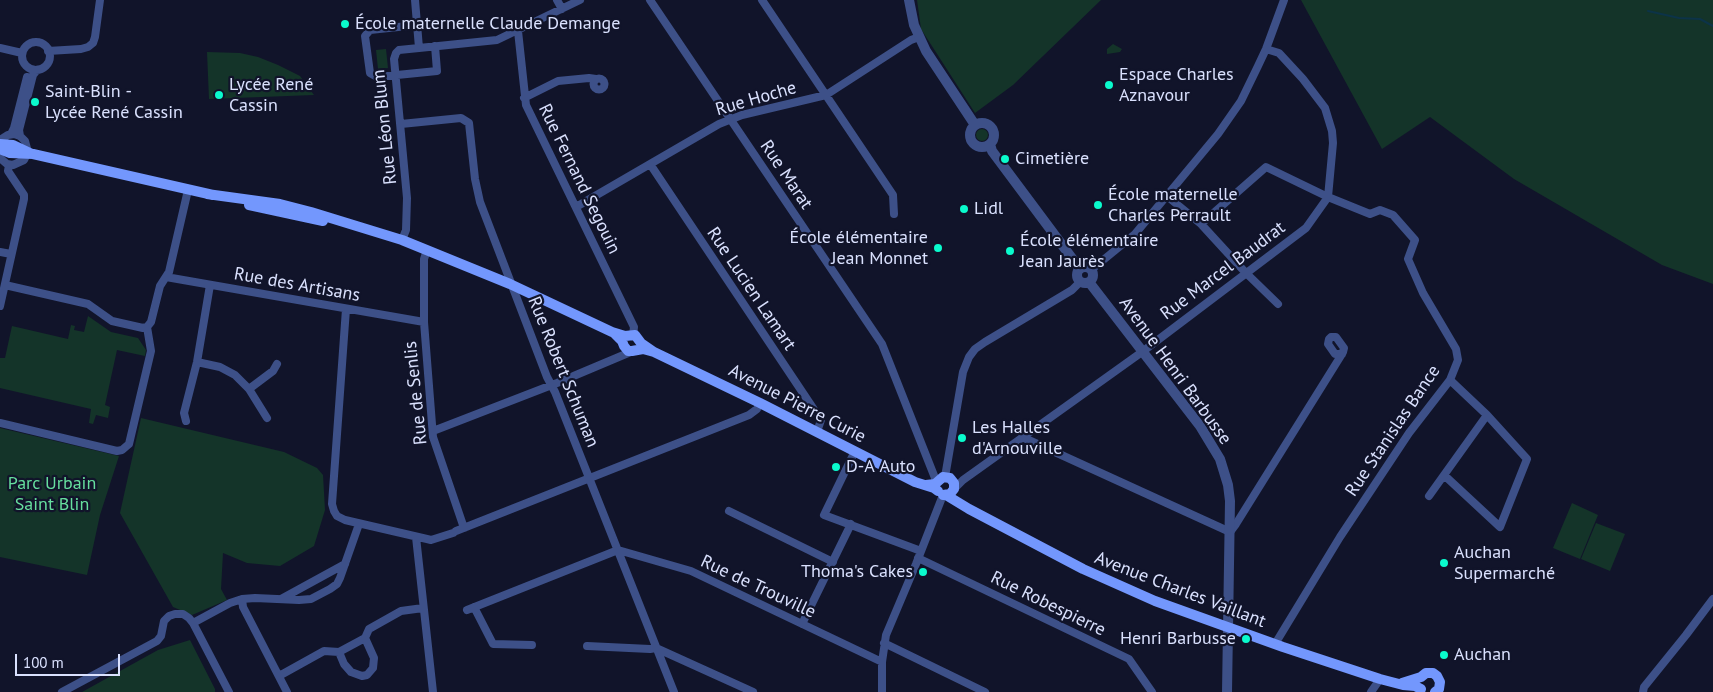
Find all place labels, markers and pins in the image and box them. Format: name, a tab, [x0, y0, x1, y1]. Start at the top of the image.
place label: École maternelle Claude Demange	[355, 13, 620, 35]
marker: École maternelle Claude Demange	[339, 18, 351, 30]
place label: Espace Charles Aznavour	[1119, 64, 1234, 106]
place label: Lycée René Cassin	[229, 74, 313, 116]
marker: Espace Charles Aznavour	[1103, 79, 1115, 91]
place label: Saint-Blin - Lycée René Cassin	[45, 81, 183, 124]
marker: Lycée René Cassin	[213, 89, 225, 101]
marker: Saint-Blin - Lycée René Cassin	[29, 96, 41, 108]
place label: Cimetière	[1015, 148, 1089, 170]
marker: Cimetière	[999, 153, 1011, 165]
place label: École maternelle Charles Perrault	[1108, 184, 1238, 226]
place label: Lidl	[974, 198, 1003, 220]
marker: École maternelle Charles Perrault	[1092, 199, 1104, 211]
marker: Lidl	[958, 203, 970, 215]
place label: École élémentaire Jean Monnet	[790, 227, 928, 270]
place label: École élémentaire Jean Jaurès	[1020, 230, 1158, 272]
marker: École élémentaire Jean Monnet	[932, 242, 944, 254]
marker: École élémentaire Jean Jaurès	[1004, 245, 1016, 257]
place label: Les Halles d'Arnouville	[972, 417, 1062, 459]
marker: Les Halles d'Arnouville	[956, 432, 968, 444]
place label: D-A Auto	[846, 456, 915, 478]
marker: D-A Auto	[830, 461, 842, 473]
place label: Auchan Supermarché	[1454, 542, 1555, 584]
marker: Auchan Supermarché	[1438, 557, 1450, 569]
place label: Thoma's Cakes	[801, 561, 913, 583]
marker: Thoma's Cakes	[917, 566, 929, 578]
place label: Henri Barbusse	[1120, 628, 1236, 650]
marker: Henri Barbusse	[1240, 633, 1252, 645]
place label: Auchan	[1454, 644, 1511, 666]
marker: Auchan	[1438, 649, 1450, 661]

